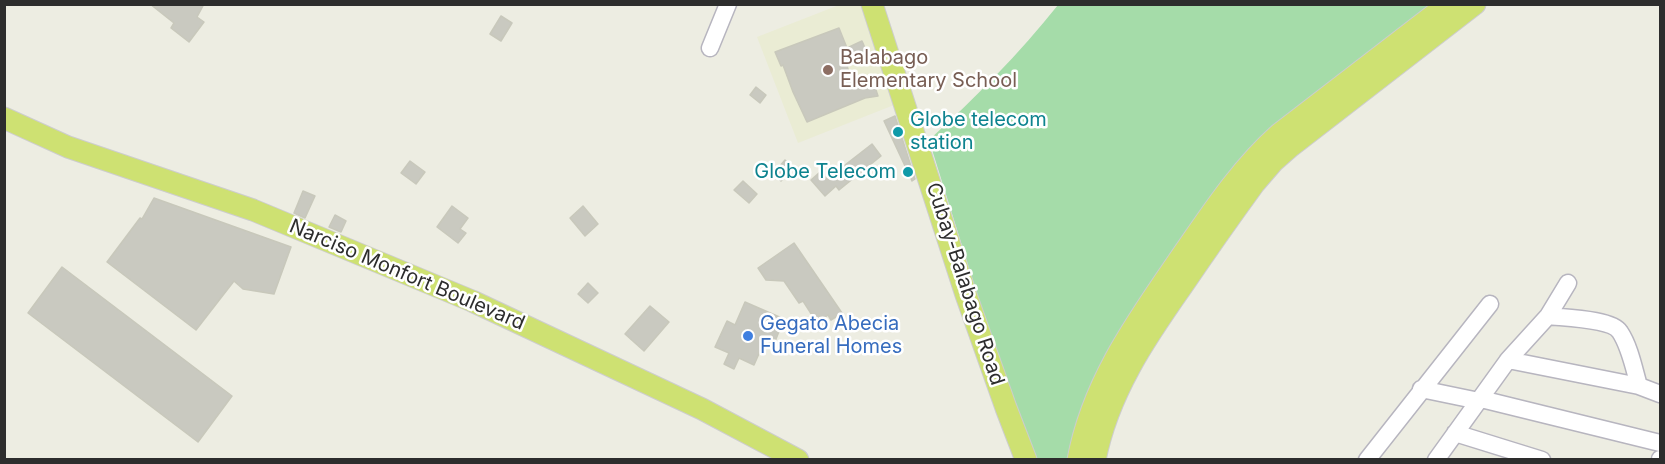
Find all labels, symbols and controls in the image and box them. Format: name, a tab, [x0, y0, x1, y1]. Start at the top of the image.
place label: Balabago Elementary School	[840, 46, 1017, 93]
marker: Balabago Elementary School	[821, 63, 835, 77]
place label: Globe telecom station	[910, 108, 1047, 155]
marker: Globe telecom station	[891, 125, 905, 139]
place label: Globe Telecom	[754, 160, 896, 184]
marker: Globe Telecom	[901, 165, 915, 179]
street label: Cubay-Balabago Road	[921, 180, 1009, 388]
street label: Narciso Monfort Boulevard	[286, 214, 528, 336]
place label: Gegato Abecia Funeral Homes	[760, 312, 902, 359]
marker: Gegato Abecia Funeral Homes	[741, 329, 755, 343]

